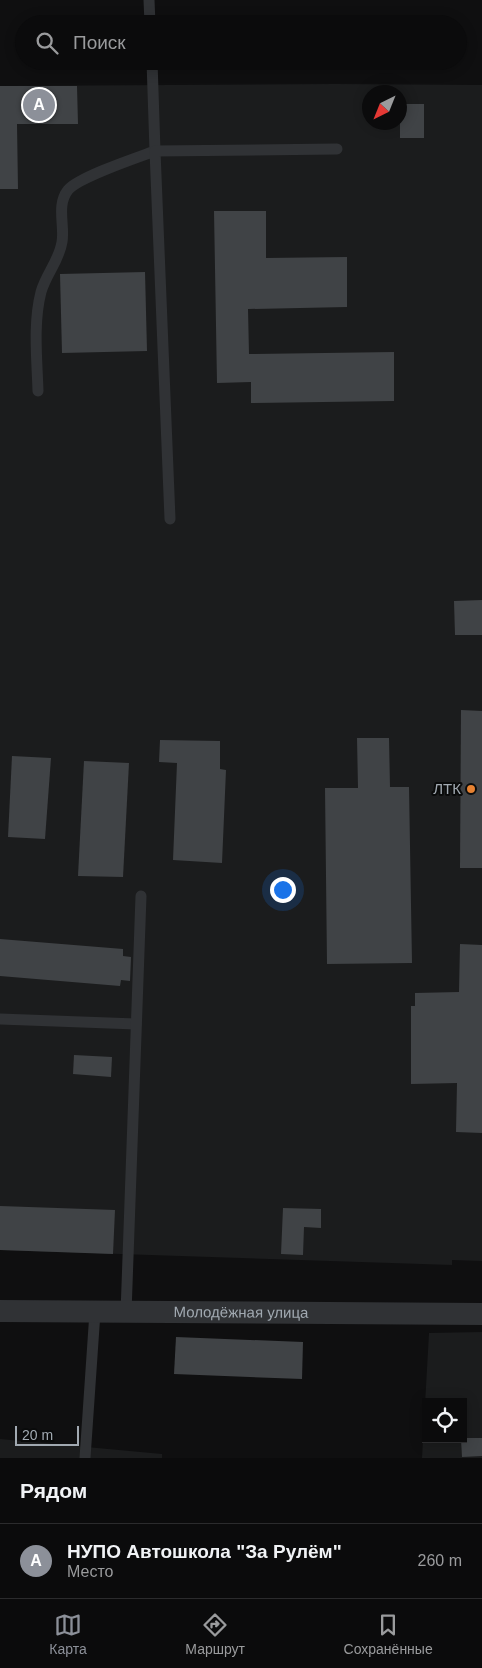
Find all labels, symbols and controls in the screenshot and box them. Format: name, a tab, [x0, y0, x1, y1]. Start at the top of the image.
search box	[15, 15, 467, 70]
icon: search	[33, 29, 61, 57]
text: Поиск	[73, 32, 126, 53]
north arrow	[362, 85, 407, 130]
pin: A	[23, 86, 55, 124]
place label: ЛТК	[433, 780, 461, 797]
marker: ЛТК	[465, 783, 477, 795]
your location	[270, 877, 296, 903]
street label: Молодёжная улица	[173, 1303, 309, 1321]
map controls	[422, 1398, 467, 1443]
button: locate	[422, 1398, 467, 1443]
scale bar	[15, 1423, 79, 1446]
text: 20 m	[22, 1427, 53, 1443]
text: Рядом	[20, 1479, 87, 1502]
text: НУПО Автошкола "За Рулём"	[67, 1541, 342, 1562]
text: A	[30, 1552, 42, 1569]
text: 260 m	[418, 1552, 462, 1569]
text: Место	[67, 1563, 113, 1580]
tab: Карта	[49, 1611, 87, 1657]
tab: Маршрут	[185, 1611, 245, 1657]
tab: Сохранённые	[344, 1611, 433, 1657]

